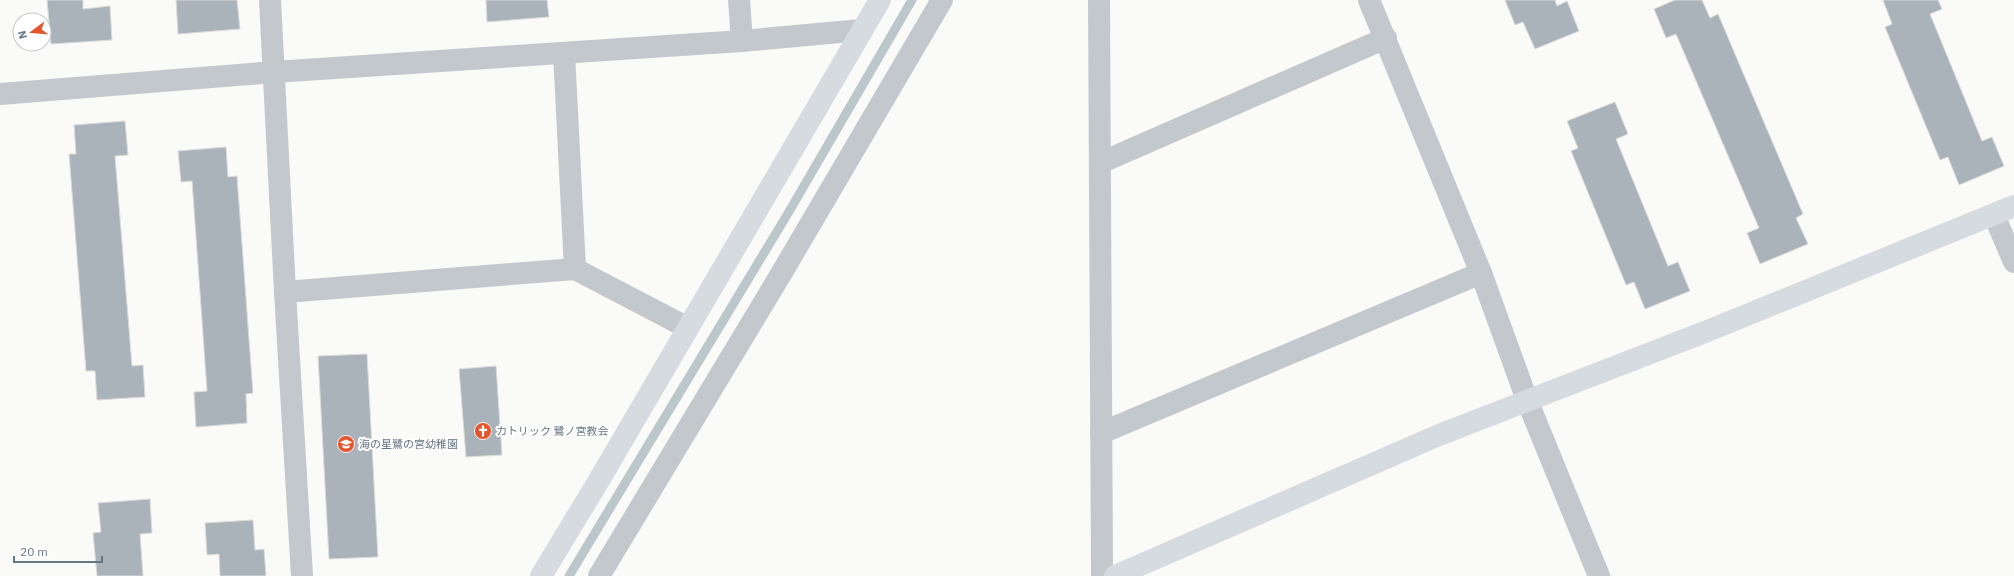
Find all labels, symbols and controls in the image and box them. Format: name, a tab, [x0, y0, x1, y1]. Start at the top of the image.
north arrow	[12, 12, 52, 52]
text: N	[15, 29, 30, 41]
church icon: カトリック 鷺ノ宮教会	[473, 421, 493, 441]
place label: カトリック 鷺ノ宮教会	[496, 424, 609, 438]
school or university icon: 海の星鷺の宮幼稚園	[336, 434, 356, 454]
place label: 海の星鷺の宮幼稚園	[359, 437, 458, 451]
scale bar	[14, 538, 102, 564]
text: 20 m	[20, 544, 48, 559]

